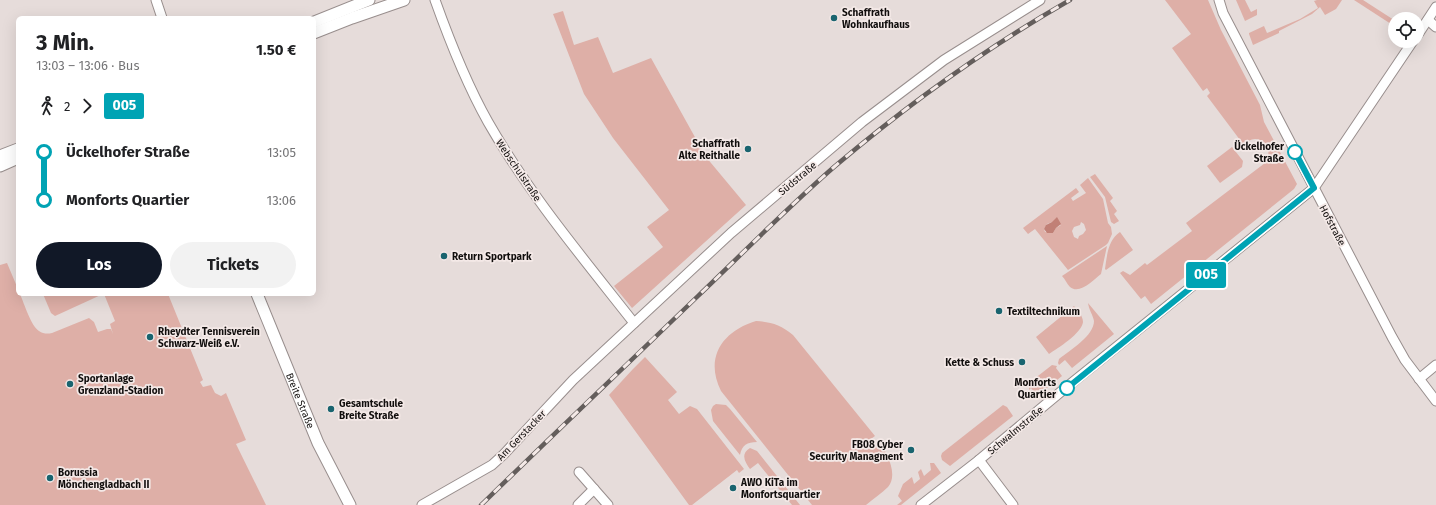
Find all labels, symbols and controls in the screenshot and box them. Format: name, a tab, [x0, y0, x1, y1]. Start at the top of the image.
place label: Schaffrath Wohnkaufhaus	[842, 7, 910, 31]
map controls	[1388, 12, 1424, 48]
button: locate	[1388, 12, 1424, 48]
marker: Schaffrath Wohnkaufhaus	[829, 13, 839, 23]
text: 3 Min.	[36, 29, 94, 56]
text: 1.50 €	[256, 41, 296, 59]
text: 13:03 – 13:06 · Bus	[36, 58, 139, 73]
icon: walk	[36, 95, 58, 117]
icon: forward	[76, 95, 98, 117]
text: 005	[112, 97, 136, 114]
text: 2	[64, 99, 70, 114]
street label: Webschulstraße	[493, 137, 543, 204]
place label: Schaffrath Alte Reithalle	[678, 138, 740, 162]
place label: Ückelhofer Straße	[1234, 140, 1285, 165]
text: Ückelhofer Straße	[66, 143, 190, 161]
marker: Schaffrath Alte Reithalle	[743, 144, 753, 154]
marker: Ückelhofer Straße	[1287, 144, 1303, 160]
text: 13:05	[267, 145, 296, 160]
street label: Südstraße	[776, 159, 819, 198]
text: Monforts Quartier	[66, 191, 189, 209]
text: 13:06	[267, 193, 296, 208]
street label: Hofstraße	[1316, 203, 1348, 248]
button: Los	[36, 242, 162, 288]
button: Tickets	[170, 242, 296, 288]
marker: Return Sportpark	[439, 251, 449, 261]
place label: Return Sportpark	[452, 251, 532, 263]
line badge: 005	[1183, 262, 1229, 288]
text: 005	[1194, 266, 1218, 283]
marker: Textiltechnikum	[994, 306, 1004, 316]
place label: Textiltechnikum	[1007, 306, 1080, 318]
place label: Rheydter Tennisverein Schwarz-Weiß e.V.	[158, 326, 260, 350]
marker: Rheydter Tennisverein Schwarz-Weiß e.V.	[145, 332, 155, 342]
place label: Kette & Schuss	[945, 357, 1014, 369]
marker: Kette & Schuss	[1017, 357, 1027, 367]
street label: Breite Straße	[283, 371, 316, 430]
place label: Sportanlage Grenzland-Stadion	[78, 373, 164, 397]
place label: Monforts Quartier	[1015, 377, 1057, 401]
marker: Sportanlage Grenzland-Stadion	[65, 379, 75, 389]
marker: Monforts Quartier	[1059, 380, 1075, 396]
place label: Gesamtschule Breite Straße	[339, 398, 404, 422]
marker: Gesamtschule Breite Straße	[326, 404, 336, 414]
street label: Schwalmstraße	[986, 404, 1046, 457]
street label: Am Gerstacker	[495, 408, 549, 463]
place label: FB08 Cyber Security Managment	[810, 439, 904, 463]
marker: FB08 Cyber Security Managment	[906, 445, 916, 455]
place label: Borussia Mönchengladbach II	[58, 467, 149, 491]
marker: Borussia Mönchengladbach II	[45, 473, 55, 483]
place label: AWO KiTa im Monfortsquartier	[740, 477, 821, 501]
marker: AWO KiTa im Monfortsquartier	[728, 483, 738, 493]

